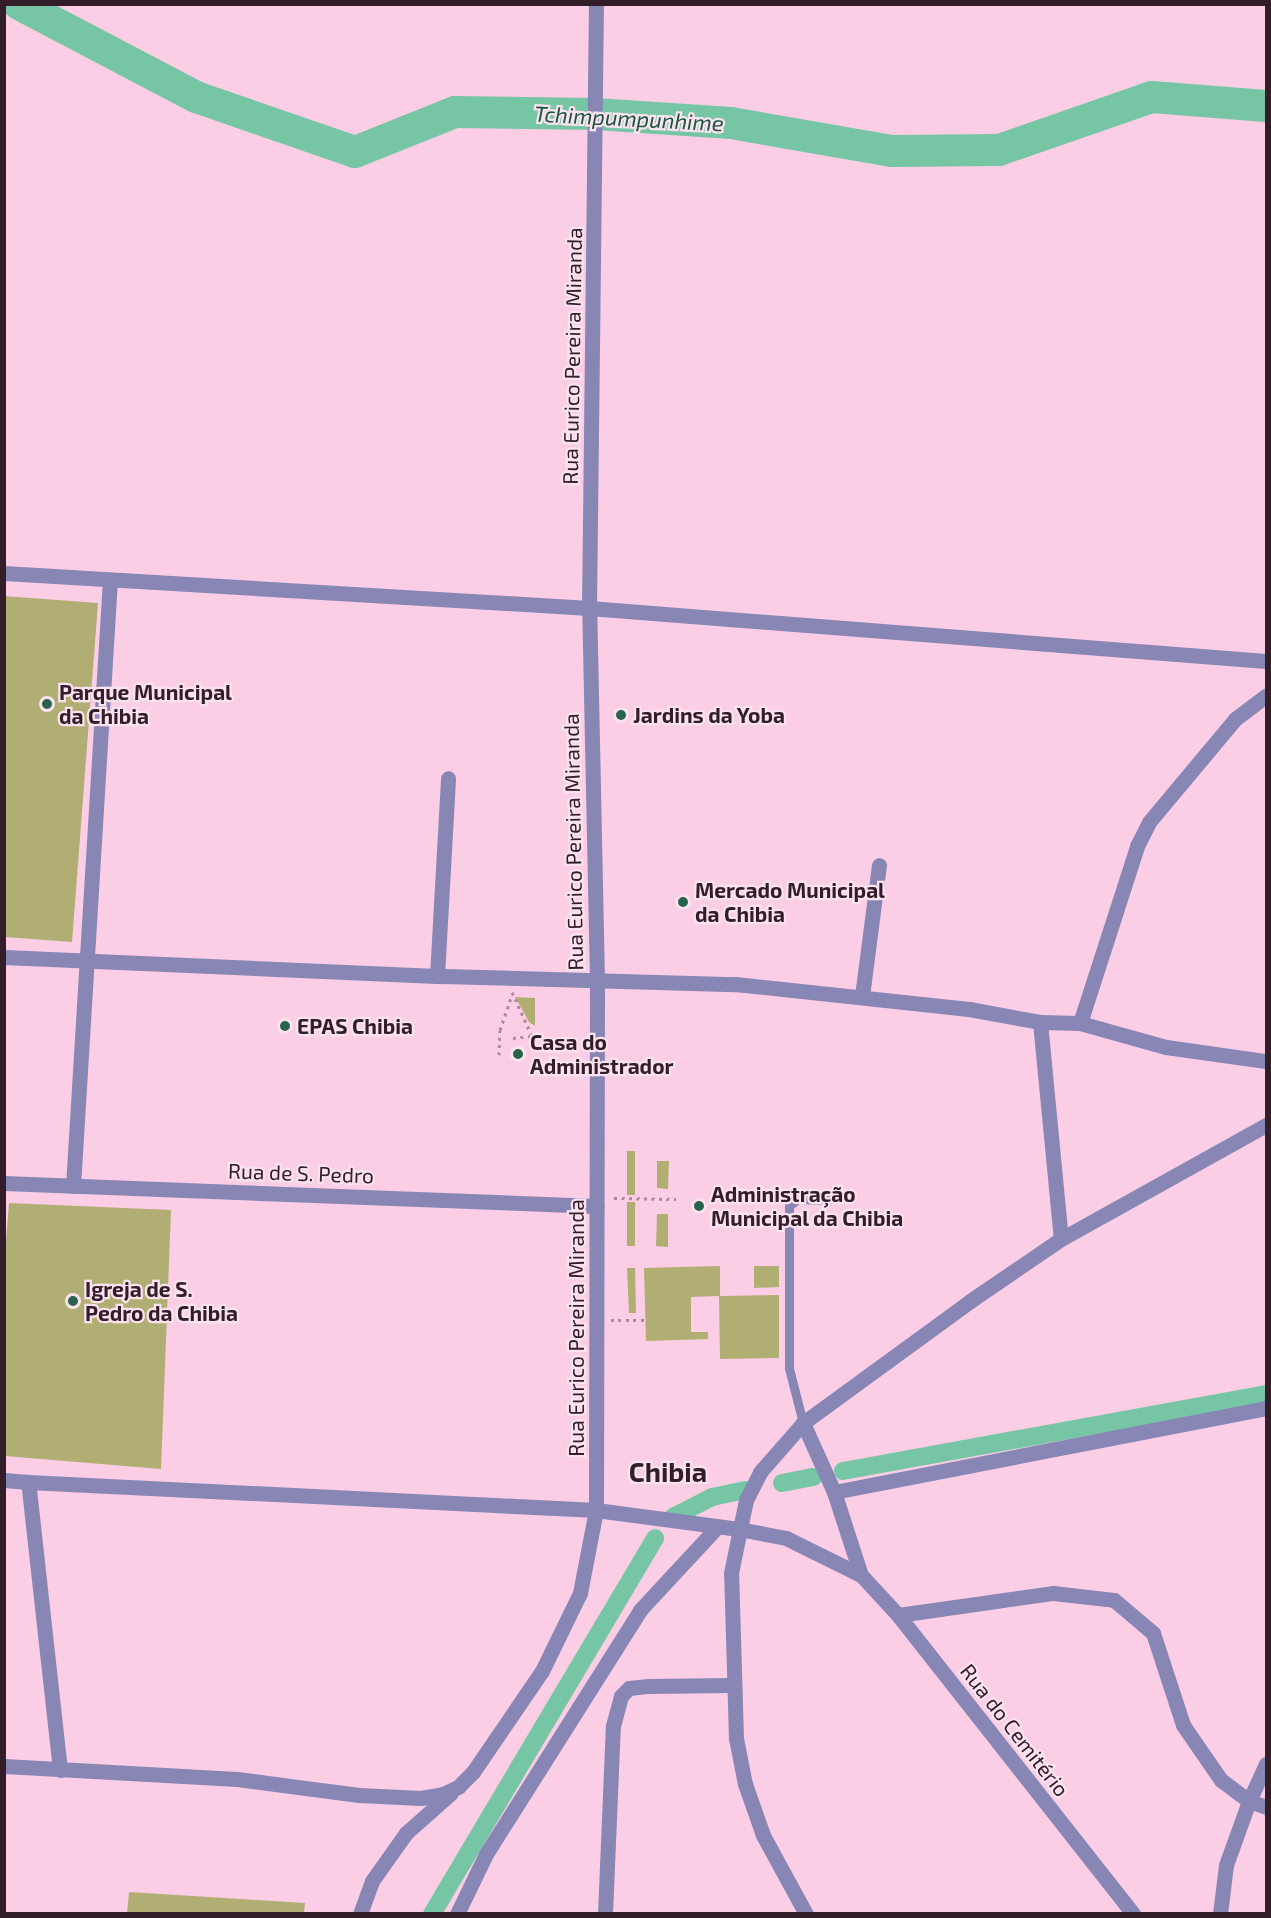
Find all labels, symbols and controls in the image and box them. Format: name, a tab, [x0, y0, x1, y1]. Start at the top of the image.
water label: Tchimpumpunhime	[534, 100, 724, 136]
street label: Rua Eurico Pereira Miranda	[557, 227, 587, 485]
place label: Parque Municipal da Chibia	[59, 679, 232, 729]
marker: Parque Municipal da Chibia	[40, 697, 54, 711]
place label: Jardins da Yoba	[633, 702, 785, 728]
marker: Jardins da Yoba	[614, 708, 628, 722]
street label: Rua Eurico Pereira Miranda	[558, 713, 588, 971]
place label: Mercado Municipal da Chibia	[695, 877, 885, 927]
marker: Mercado Municipal da Chibia	[676, 895, 690, 909]
place label: EPAS Chibia	[297, 1013, 413, 1039]
marker: EPAS Chibia	[278, 1019, 292, 1033]
place label: Casa do Administrador	[530, 1029, 673, 1079]
marker: Casa do Administrador	[511, 1047, 525, 1061]
street label: Rua de S. Pedro	[228, 1158, 374, 1188]
place label: Administração Municipal da Chibia	[711, 1181, 904, 1231]
street label: Rua Eurico Pereira Miranda	[563, 1199, 589, 1457]
marker: Administração Municipal da Chibia	[692, 1199, 706, 1213]
place label: Igreja de S. Pedro da Chibia	[85, 1276, 238, 1326]
marker: Igreja de S. Pedro da Chibia	[66, 1294, 80, 1308]
district label: Chibia	[629, 1456, 707, 1488]
street label: Rua do Cemitério	[955, 1659, 1075, 1801]

